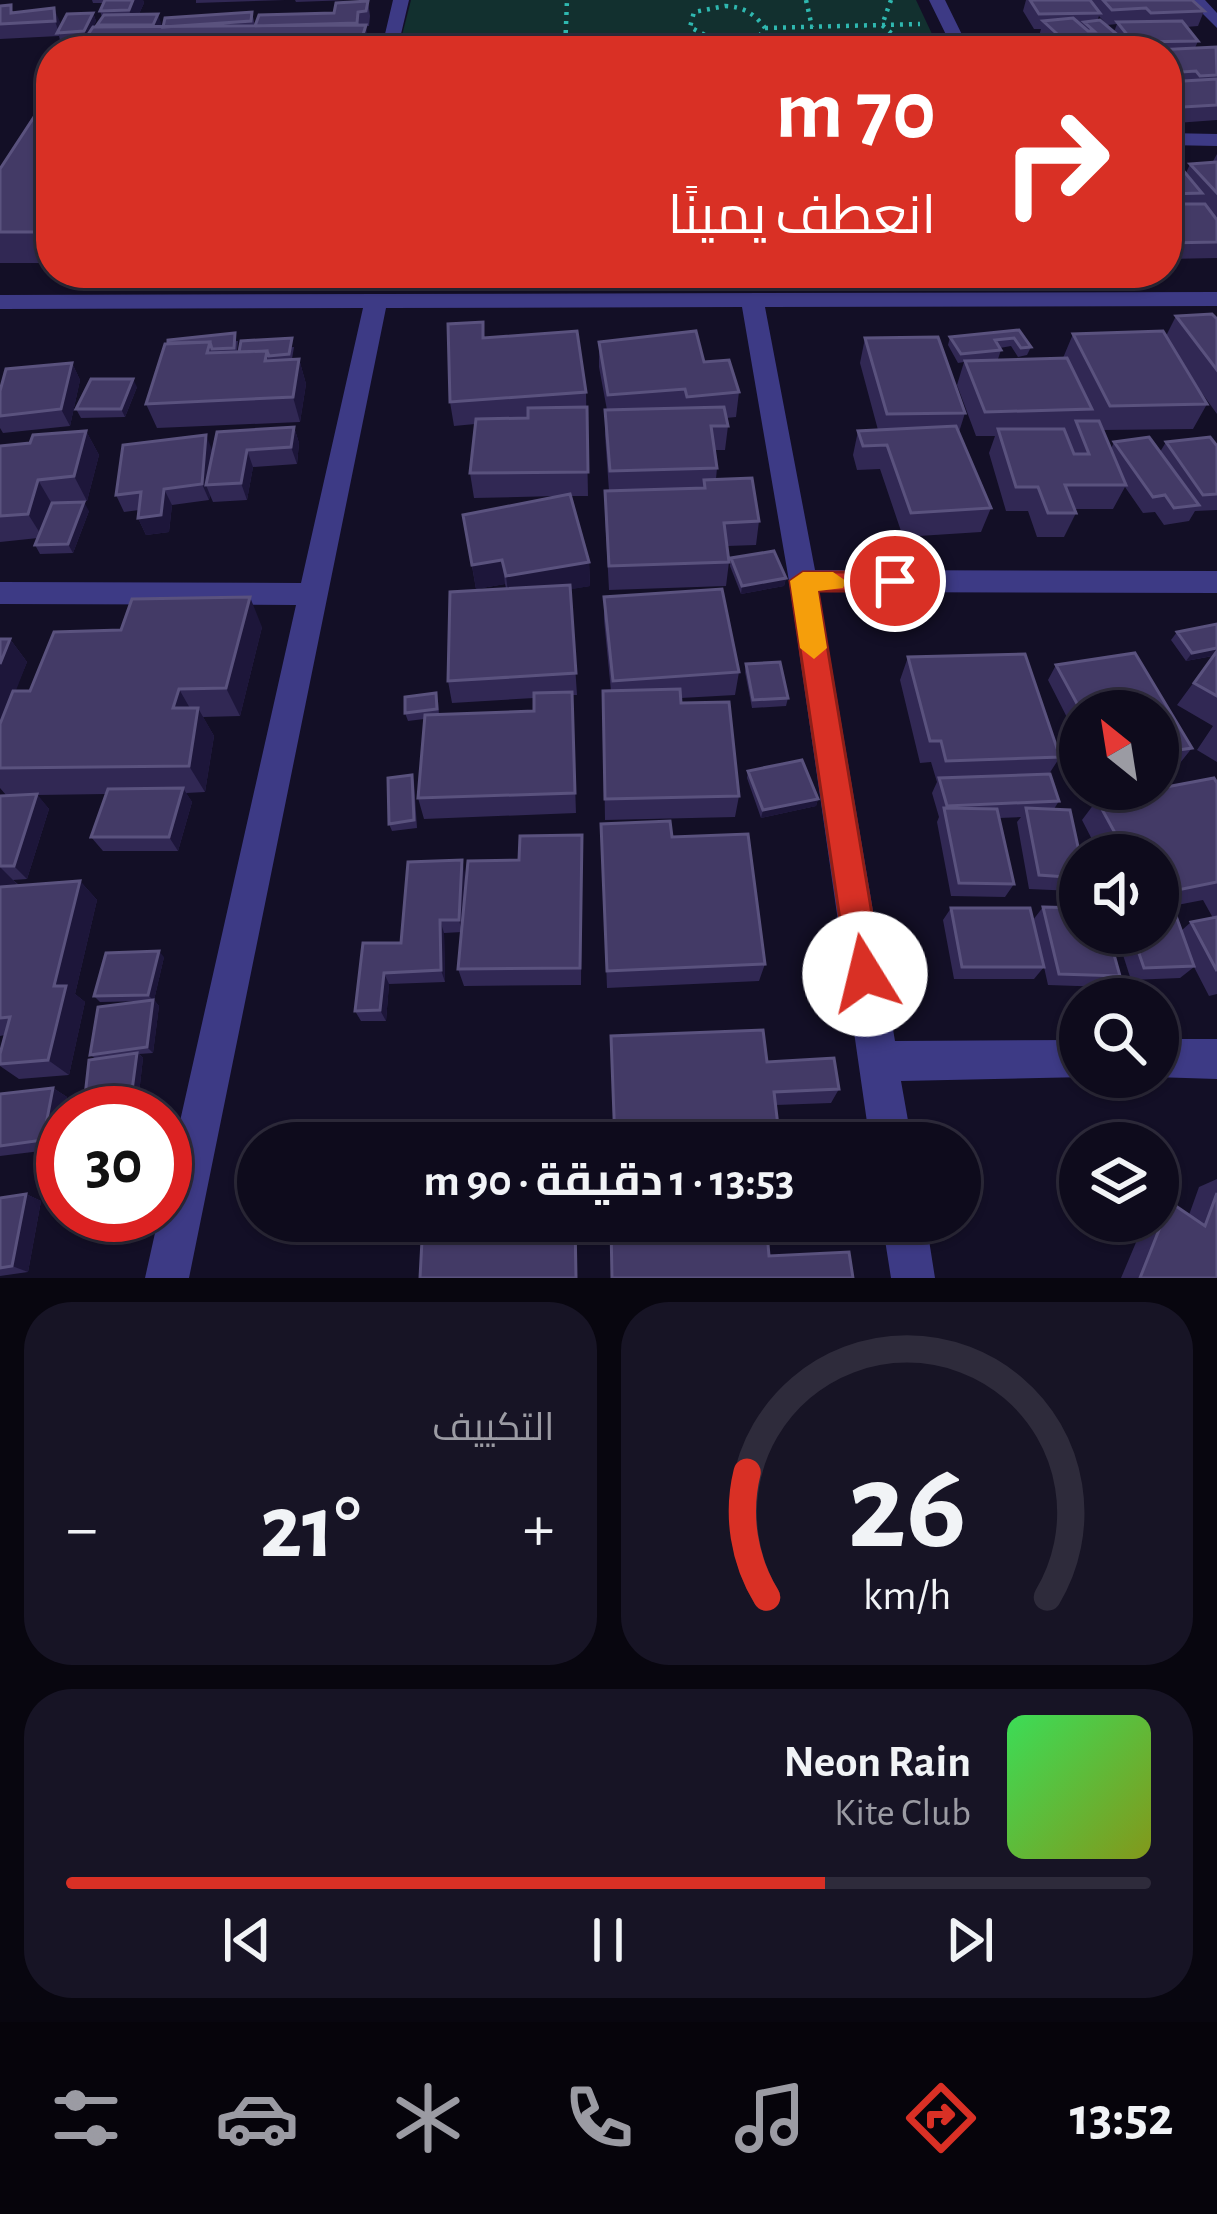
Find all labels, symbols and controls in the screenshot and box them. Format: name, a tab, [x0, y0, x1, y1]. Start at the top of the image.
text: 70 m	[775, 70, 936, 154]
icon: right	[978, 84, 1134, 240]
text: انعطف يمينًا	[668, 190, 936, 244]
pin	[844, 530, 946, 632]
icon: arrive	[862, 548, 928, 614]
north arrow	[1059, 690, 1179, 810]
map controls	[1059, 690, 1179, 1242]
button: sound	[1059, 834, 1179, 954]
position arrow	[802, 911, 928, 1037]
button: search	[1059, 978, 1179, 1098]
speed limit sign: 30	[36, 1086, 192, 1242]
button: layers	[1059, 1122, 1179, 1242]
text: 13:53 · 1 دقيقة · 90 m	[423, 1159, 795, 1204]
text: التكييف	[432, 1409, 555, 1448]
text: 26	[847, 1446, 966, 1571]
text: 21°	[260, 1484, 361, 1574]
text: −	[66, 1496, 98, 1562]
text: +	[523, 1496, 554, 1562]
text: km/h	[863, 1574, 951, 1617]
text: Neon Rain	[784, 1740, 971, 1785]
text: Kite Club	[834, 1794, 971, 1833]
icon: previous	[214, 1907, 280, 1973]
icon: pause	[575, 1907, 641, 1973]
icon: next	[937, 1907, 1003, 1973]
icon: filters	[44, 2076, 128, 2160]
icon: car	[215, 2076, 299, 2160]
icon: climate	[386, 2076, 470, 2160]
icon: phone	[557, 2076, 641, 2160]
icon: music	[728, 2076, 812, 2160]
icon: directions	[899, 2076, 983, 2160]
text: 13:52	[1070, 2091, 1174, 2145]

